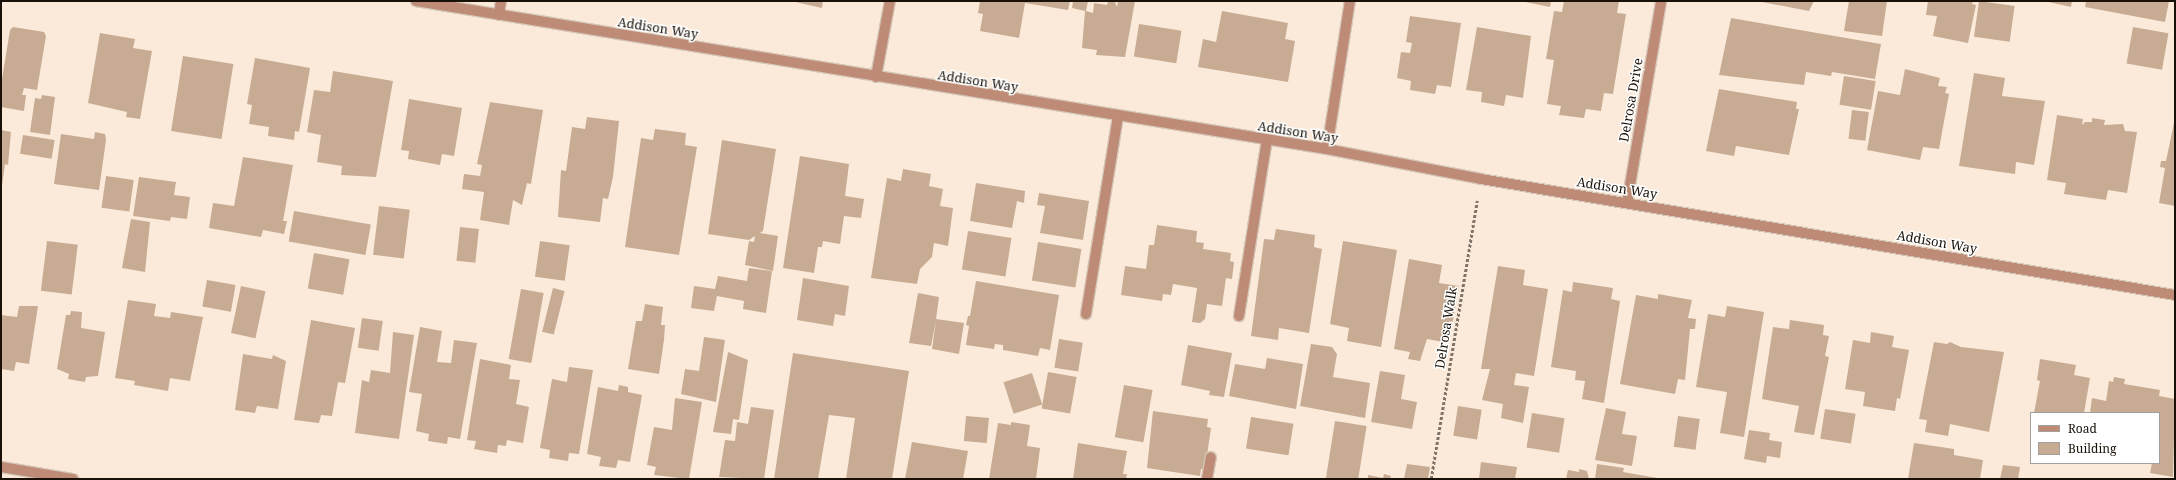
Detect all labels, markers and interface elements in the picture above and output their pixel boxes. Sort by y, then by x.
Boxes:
street label: Addison Way [617,14,699,42]
street label: Delrosa Drive [1616,57,1646,143]
street label: Addison Way [937,67,1019,95]
street label: Addison Way [1257,118,1339,146]
street label: Addison Way [1576,174,1658,202]
street label: Addison Way [1896,227,1978,257]
street label: Delrosa Walk [1432,286,1460,370]
legend [2030,412,2160,464]
text: Road [2068,420,2097,437]
text: Building [2068,440,2116,457]

